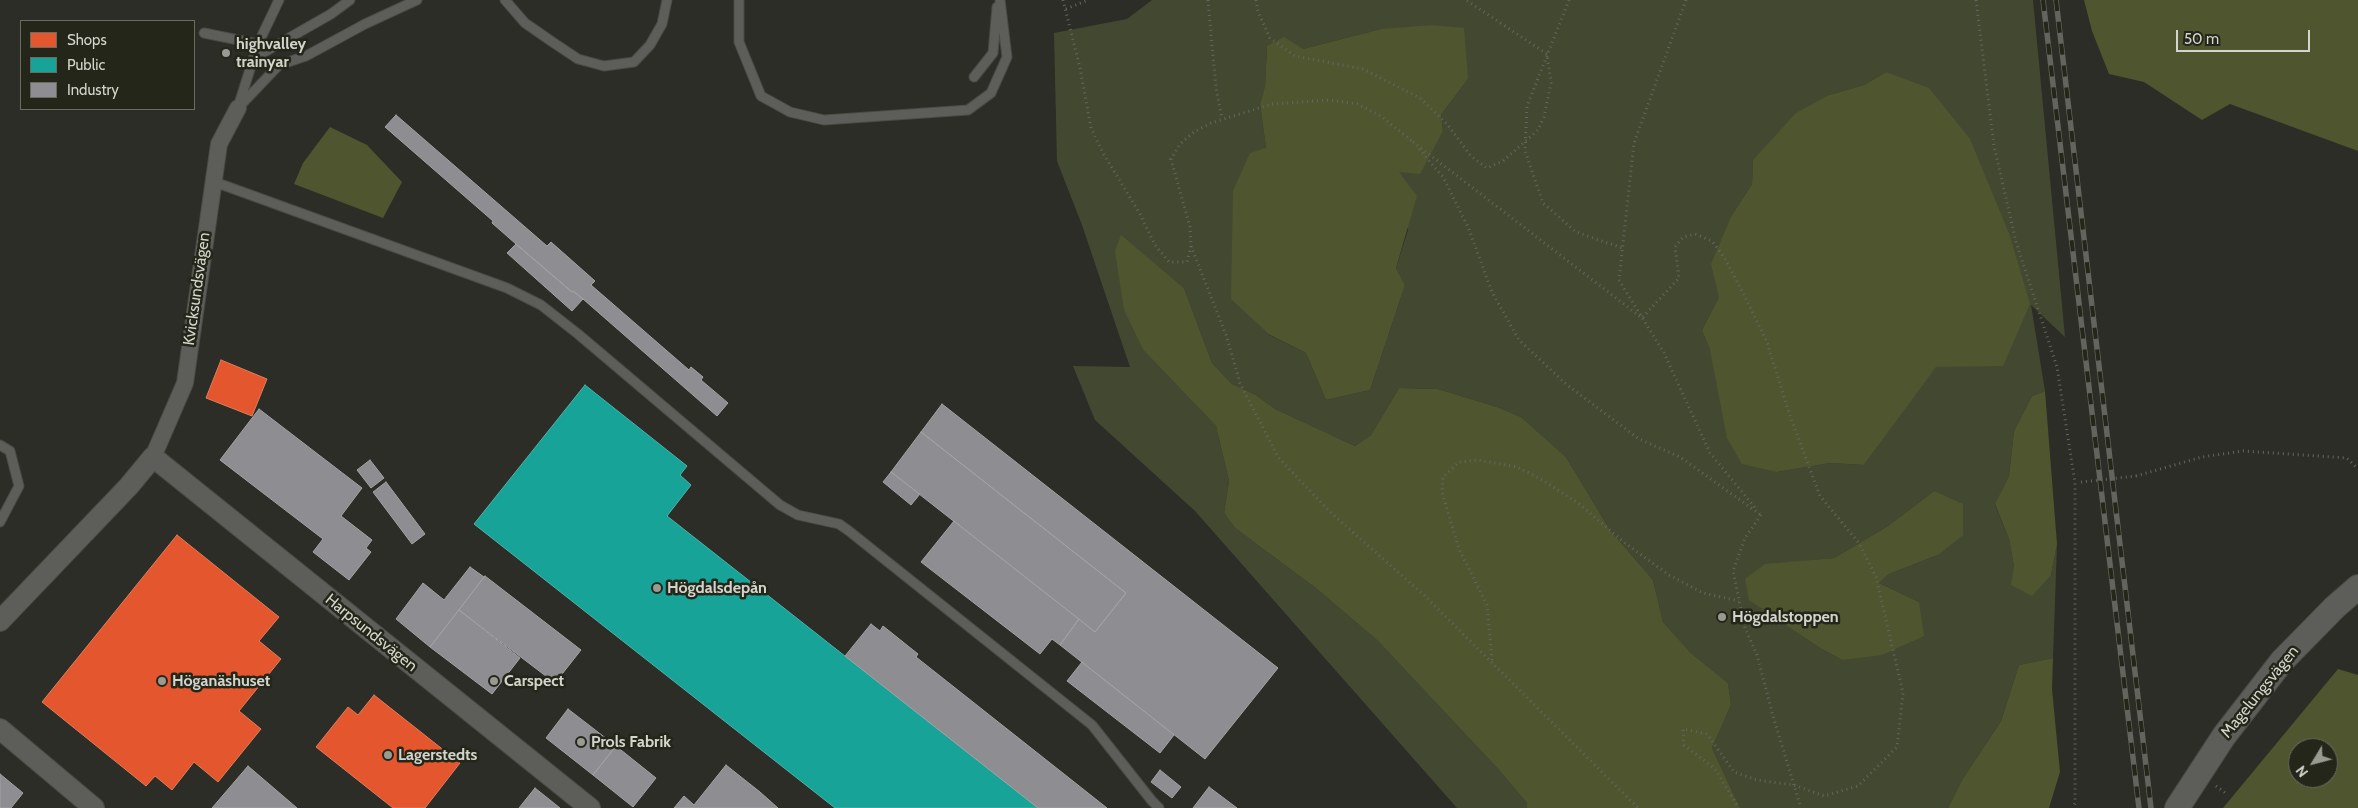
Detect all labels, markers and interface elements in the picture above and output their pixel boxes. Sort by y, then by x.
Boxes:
legend [20,20,195,110]
scale bar [2178,20,2312,52]
text: 50 m [2184,30,2219,48]
text: Shops [67,31,107,49]
place label: highvalley trainyar [236,34,306,72]
marker: highvalley trainyar [220,47,232,59]
text: Public [67,56,105,74]
text: Industry [67,81,119,99]
street label: Kvicksundsvägen [180,231,214,347]
place label: Högdalsdepån [667,578,767,598]
marker: Högdalsdepån [651,582,663,594]
street label: Harpsundsvägen [321,590,421,676]
place label: Högdalstoppen [1732,607,1839,627]
marker: Högdalstoppen [1716,611,1728,623]
street label: Magelungsvägen [2217,642,2303,742]
place label: Höganäshuset [172,671,270,691]
place label: Carspect [504,671,564,691]
marker: Höganäshuset [156,675,168,687]
marker: Carspect [488,675,500,687]
place label: Prols Fabrik [591,732,671,752]
marker: Prols Fabrik [575,736,587,748]
north arrow [2288,738,2338,788]
place label: Lagerstedts [398,745,477,765]
marker: Lagerstedts [382,749,394,761]
text: N [2292,762,2312,781]

